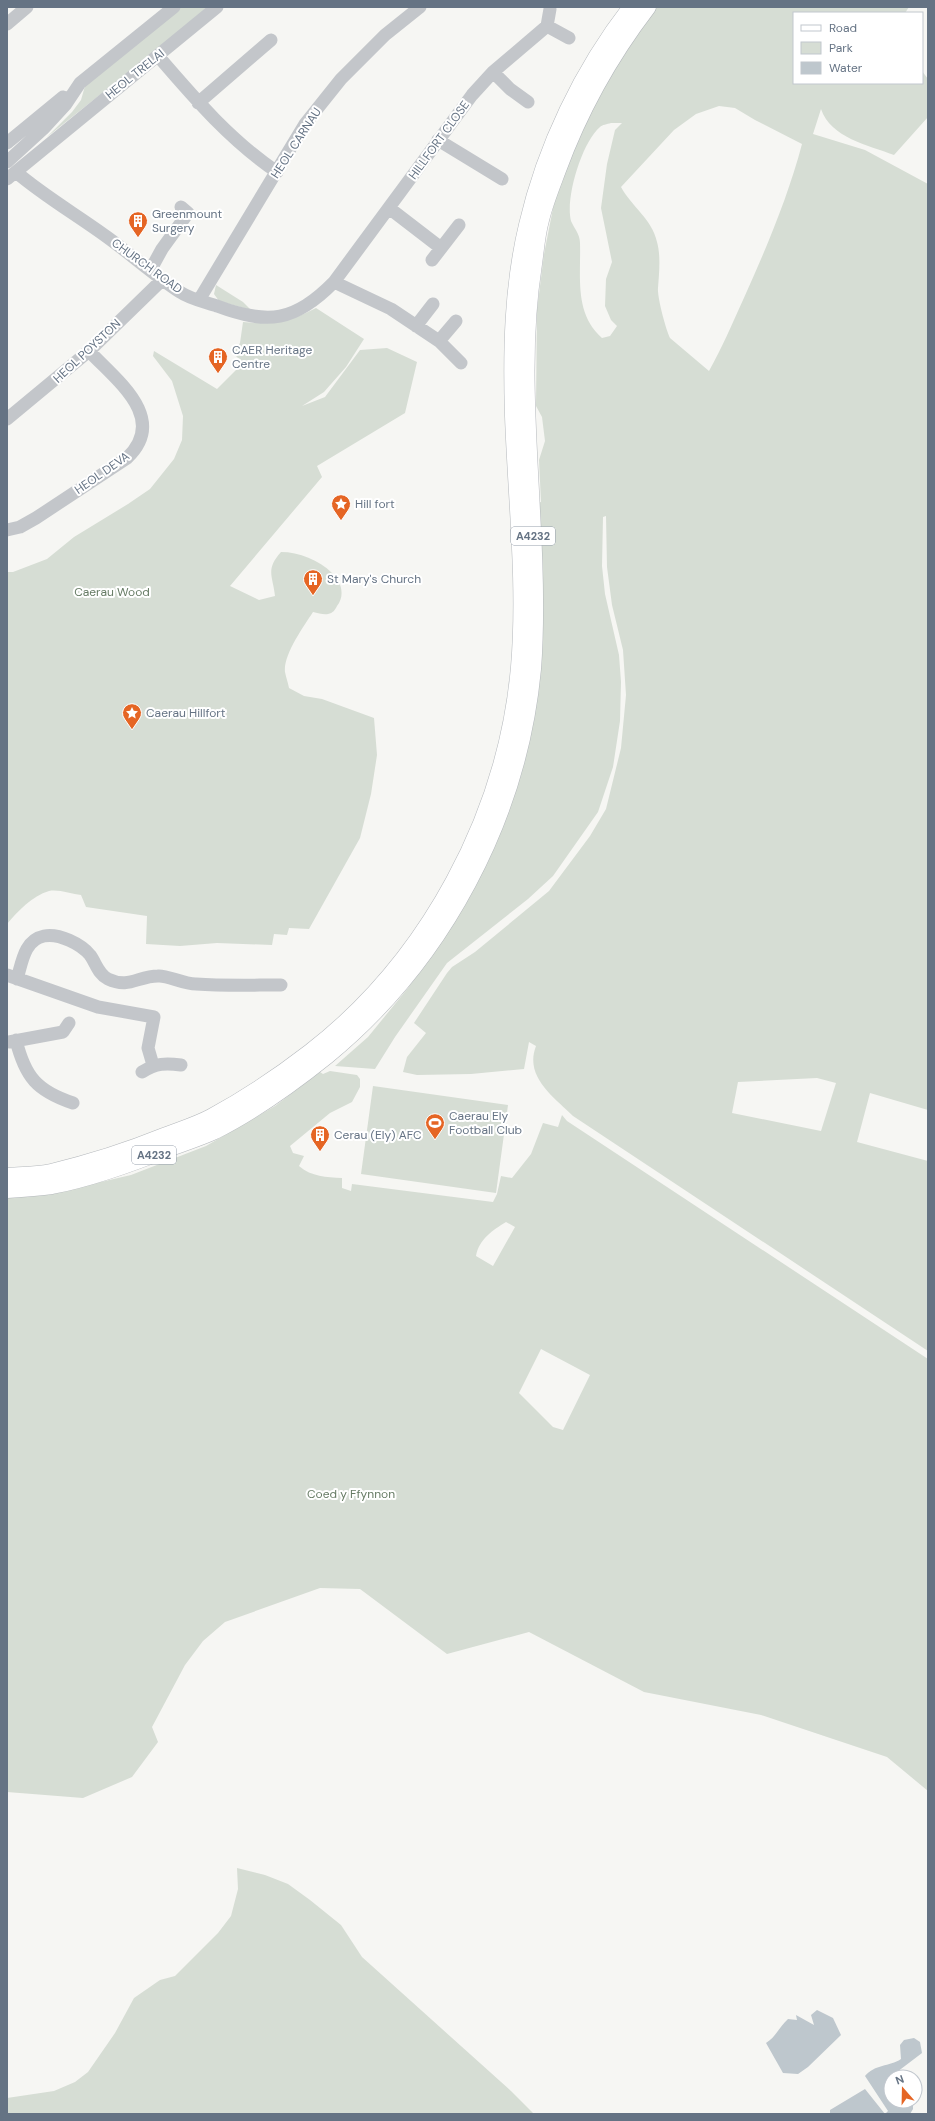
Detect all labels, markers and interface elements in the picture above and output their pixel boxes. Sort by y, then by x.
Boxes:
legend [793,12,923,84]
text: Road [829,20,857,36]
text: Park [829,40,853,56]
street label: HEOL TRELAI [102,45,168,103]
text: Water [829,60,863,76]
street label: HILLFORT CLOSE [405,97,473,183]
street label: HEOL CARNAU [267,105,325,181]
place label: Greenmount Surgery [152,206,222,236]
building icon: Greenmount Surgery [127,210,149,238]
street label: CHURCH ROAD [108,235,186,297]
street label: HEOL POYSTON [50,316,124,386]
place label: CAER Heritage Centre [232,342,312,372]
building icon: CAER Heritage Centre [207,346,229,374]
street label: HEOL DEVA [71,448,133,498]
place icon: Hill fort [330,493,352,521]
place label: Hill fort [355,496,395,512]
road number: A4232 [511,527,555,545]
building icon: St Mary's Church [302,568,324,596]
place label: St Mary's Church [327,571,421,587]
park label: Caerau Wood [74,584,150,600]
place icon: Caerau Hillfort [121,702,143,730]
place label: Caerau Hillfort [146,705,226,721]
place label: Caerau Ely Football Club [449,1108,522,1138]
sports icon: Caerau Ely Football Club [424,1112,446,1140]
building icon: Cerau (Ely) AFC [309,1124,331,1152]
place label: Cerau (Ely) AFC [334,1127,422,1143]
road number: A4232 [132,1146,176,1164]
park label: Coed y Ffynnon [307,1486,395,1502]
north arrow [883,2069,923,2109]
text: N [893,2072,906,2088]

